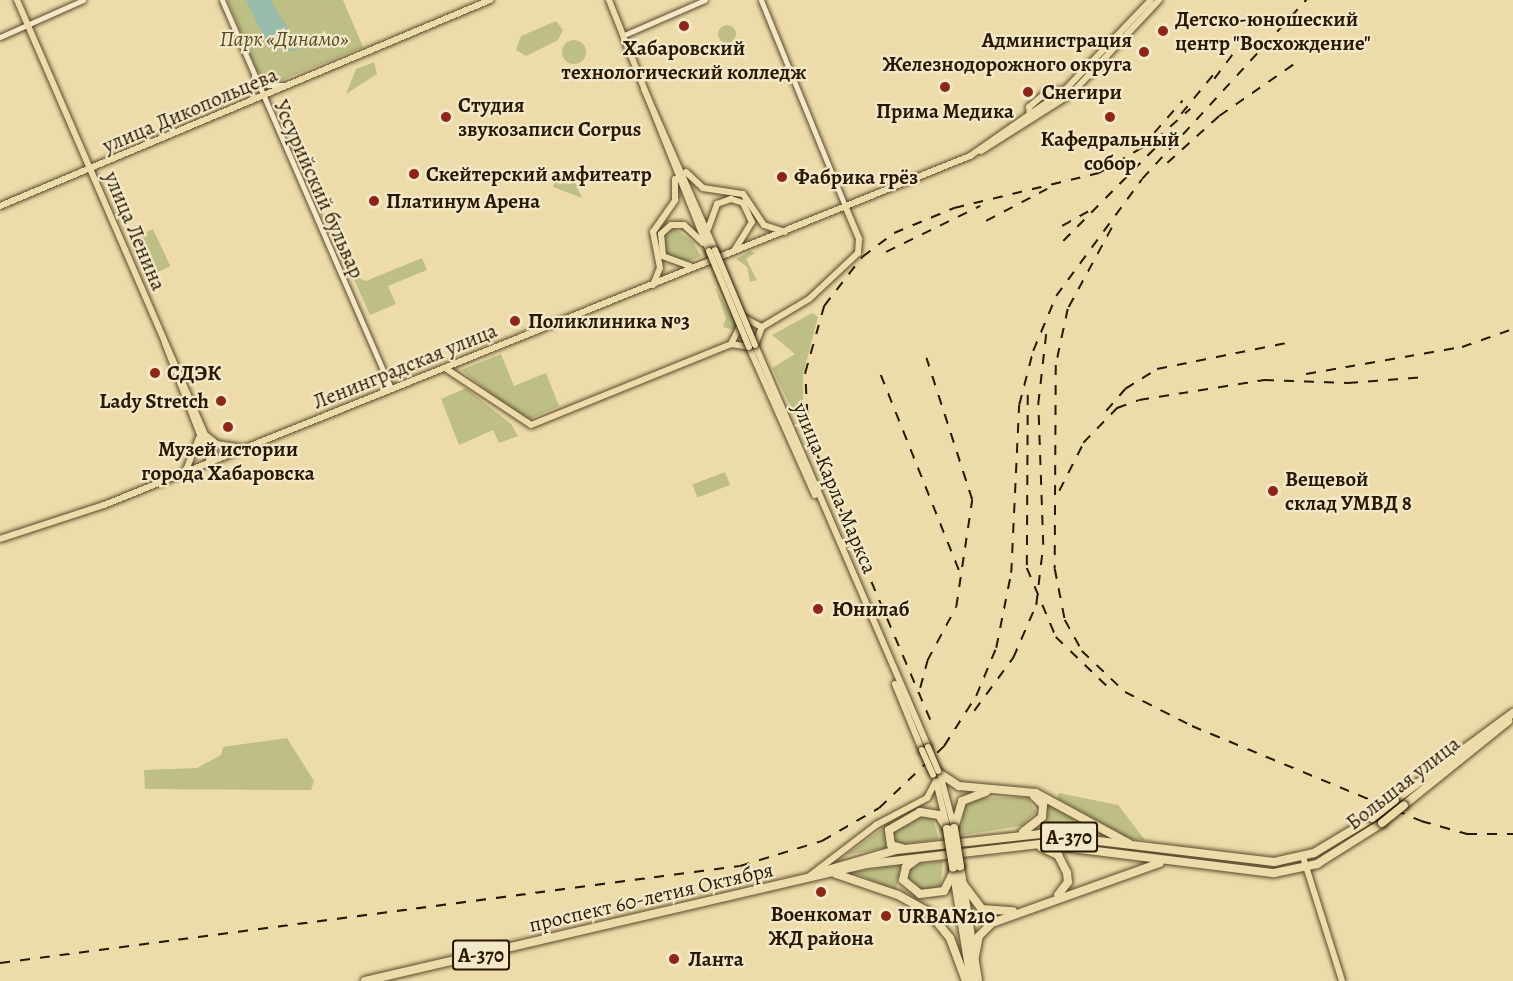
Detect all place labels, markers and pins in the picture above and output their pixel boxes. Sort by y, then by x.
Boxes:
place label: Детско-юношеский центр "Восхождение" [1175,6,1371,56]
marker: Хабаровский технологический колледж [677,19,691,33]
marker: Детско-юношеский центр "Восхождение" [1156,24,1170,38]
place label: Администрация Железнодорожного округа [882,27,1132,77]
place label: Хабаровский технологический колледж [561,35,807,85]
marker: Администрация Железнодорожного округа [1137,45,1151,59]
marker: Прима Медика [936,78,954,96]
place label: Снегири [1042,79,1122,105]
marker: Снегири [1019,83,1037,101]
place label: Студия звукозаписи Corpus [458,92,641,142]
place label: Прима Медика [876,98,1014,124]
marker: Студия звукозаписи Corpus [439,110,453,124]
marker: Кафедральный собор [1103,110,1117,124]
place label: Кафедральный собор [1040,126,1180,176]
place label: Скейтерский амфитеатр [426,161,652,187]
place label: Фабрика грёз [794,164,918,190]
marker: Скейтерский амфитеатр [407,167,421,181]
marker: Фабрика грёз [775,170,789,184]
place label: Платинум Арена [386,188,540,214]
marker: Платинум Арена [367,194,381,208]
place label: Поликлиника №3 [528,308,690,334]
marker: Поликлиника №3 [506,312,524,330]
place label: СДЭК [167,360,221,386]
marker: СДЭК [148,366,162,380]
place label: Lady Stretch [99,388,209,414]
marker: Lady Stretch [214,394,228,408]
marker: Музей истории города Хабаровска [221,420,235,434]
place label: Музей истории города Хабаровска [141,436,315,486]
place label: Вещевой склад УМВД 8 [1285,466,1412,516]
marker: Вещевой склад УМВД 8 [1266,484,1280,498]
place label: Юнилаб [832,596,910,622]
marker: Юнилаб [809,600,827,618]
marker: Военкомат ЖД района [814,885,828,899]
place label: Военкомат ЖД района [768,901,874,951]
place label: URBAN210 [898,903,995,929]
marker: URBAN210 [879,909,893,923]
place label: Ланта [688,946,744,972]
marker: Ланта [665,950,683,968]

